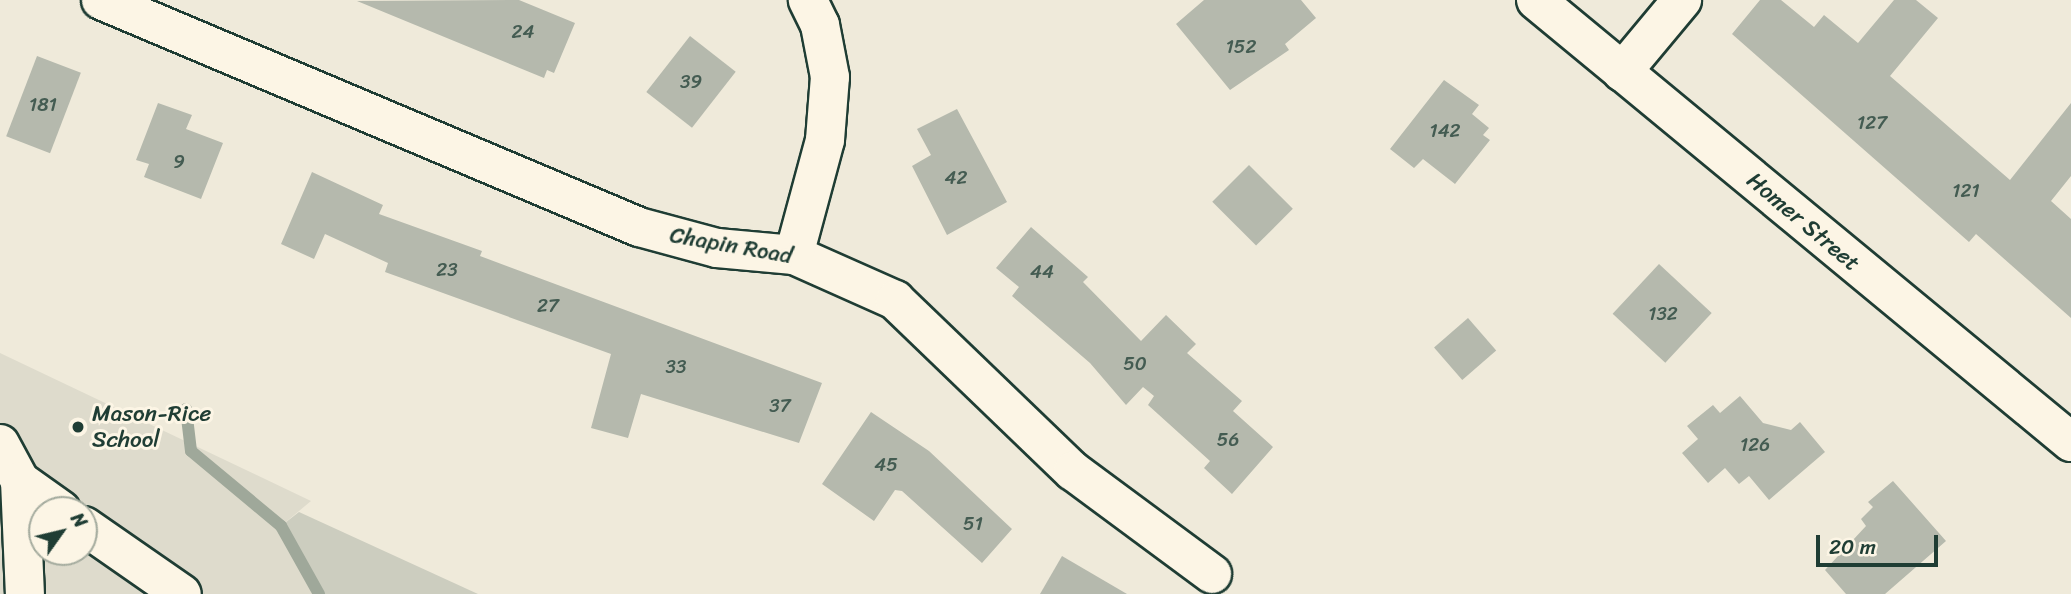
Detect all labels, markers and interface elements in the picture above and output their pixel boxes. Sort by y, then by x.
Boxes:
house number: 24 [512,21,534,43]
house number: 152 [1226,36,1256,58]
house number: 39 [680,71,702,93]
house number: 181 [29,94,57,116]
house number: 127 [1857,112,1887,134]
house number: 142 [1430,120,1460,142]
house number: 9 [173,151,185,173]
house number: 42 [945,167,967,189]
street label: Homer Street [1741,167,1865,277]
house number: 121 [1952,180,1980,202]
street label: Chapin Road [667,222,795,270]
house number: 23 [436,259,458,281]
house number: 44 [1030,261,1054,283]
house number: 27 [537,295,559,317]
house number: 132 [1648,303,1678,325]
house number: 50 [1123,353,1147,375]
house number: 33 [666,356,686,378]
house number: 37 [769,395,791,417]
place label: Mason-Rice School [92,400,211,454]
marker: Mason-Rice School [70,419,86,435]
house number: 56 [1217,429,1239,451]
house number: 126 [1740,434,1770,456]
house number: 45 [874,454,898,476]
north arrow [28,496,98,566]
text: N [62,505,97,535]
house number: 51 [963,513,983,535]
scale bar [1819,520,1941,564]
text: 20 m [1829,528,1876,566]

